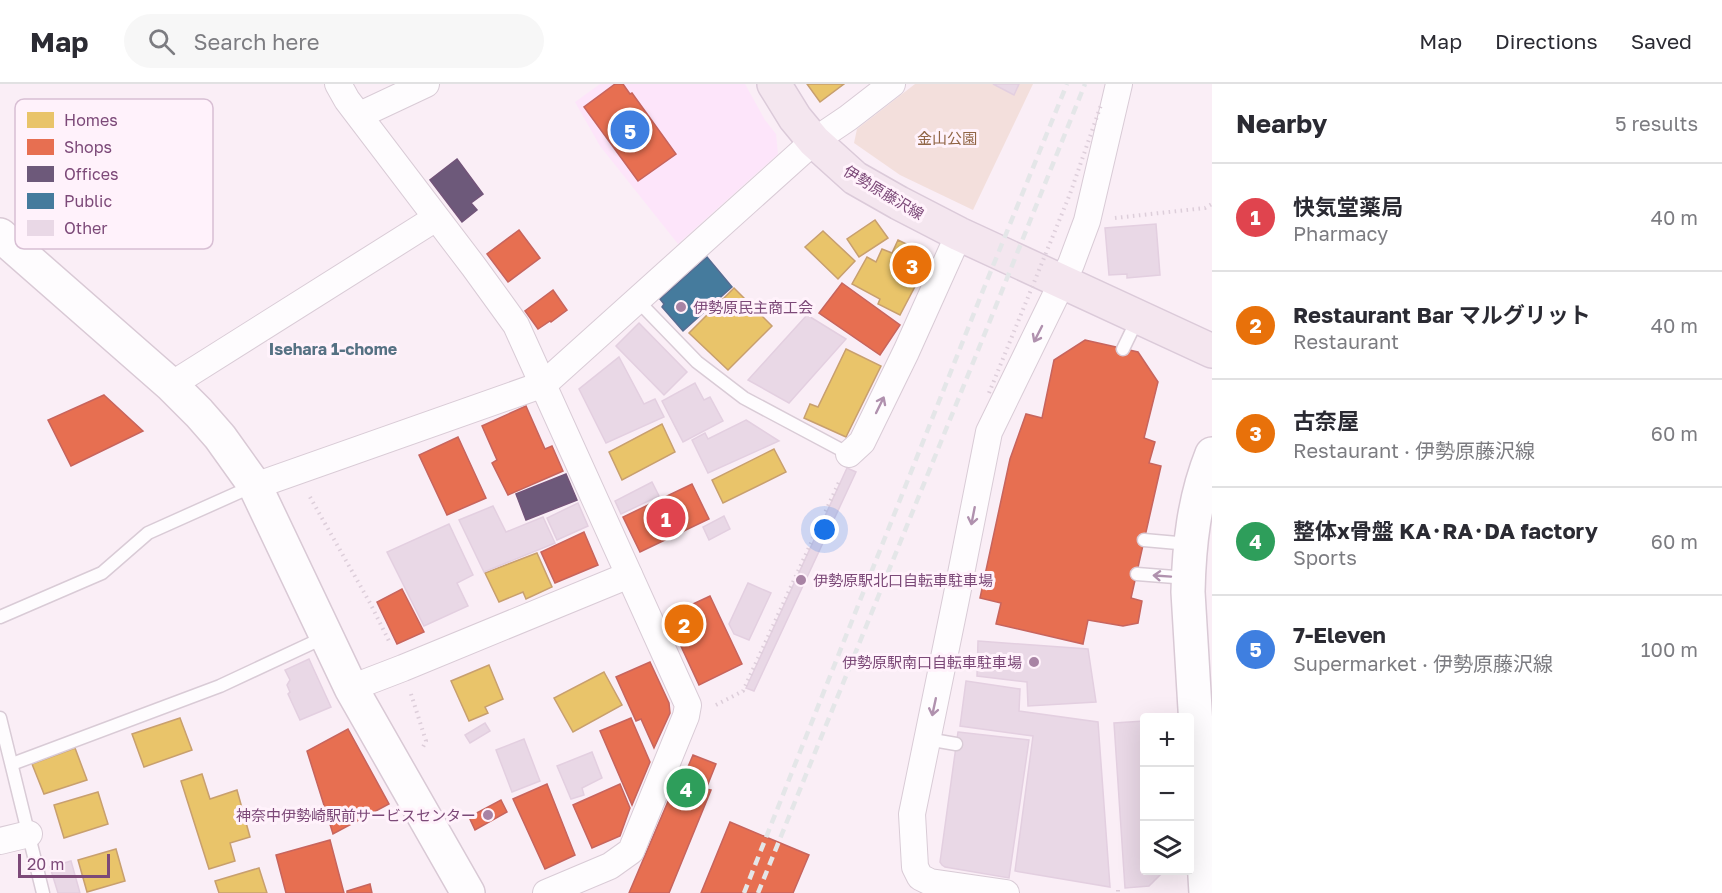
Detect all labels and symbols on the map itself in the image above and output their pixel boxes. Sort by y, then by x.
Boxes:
legend [15,99,213,249]
pin: 5 [610,108,650,152]
text: Homes [64,110,118,130]
park label: 金山公園 [917,129,977,147]
text: Shops [64,137,112,157]
street label: 伊勢原藤沢線 [841,161,927,223]
text: Offices [64,164,118,184]
text: Public [64,191,112,211]
text: Other [64,218,108,238]
pin: 3 [892,242,932,288]
place label: 伊勢原民主商工会 [693,298,813,316]
marker: 伊勢原民主商工会 [674,300,688,314]
one-way arrow [1031,325,1043,343]
district label: Isehara 1-chome [269,339,397,359]
one-way arrow [875,397,886,415]
pin: 1 [646,496,686,540]
one-way arrow [967,506,978,525]
your location [810,515,839,544]
place label: 伊勢原駅北口自転車駐車場 [813,571,993,589]
one-way arrow [1153,571,1173,582]
marker: 伊勢原駅北口自転車駐車場 [794,573,808,587]
pin: 2 [664,602,704,646]
place label: 伊勢原駅南口自転車駐車場 [842,653,1022,671]
marker: 伊勢原駅南口自転車駐車場 [1027,655,1041,669]
one-way arrow [928,697,939,716]
pin: 4 [666,766,706,810]
place label: 神奈中伊勢崎駅前サービスセンター [236,806,476,824]
marker: 神奈中伊勢崎駅前サービスセンター [481,808,495,822]
scale bar [18,851,110,878]

